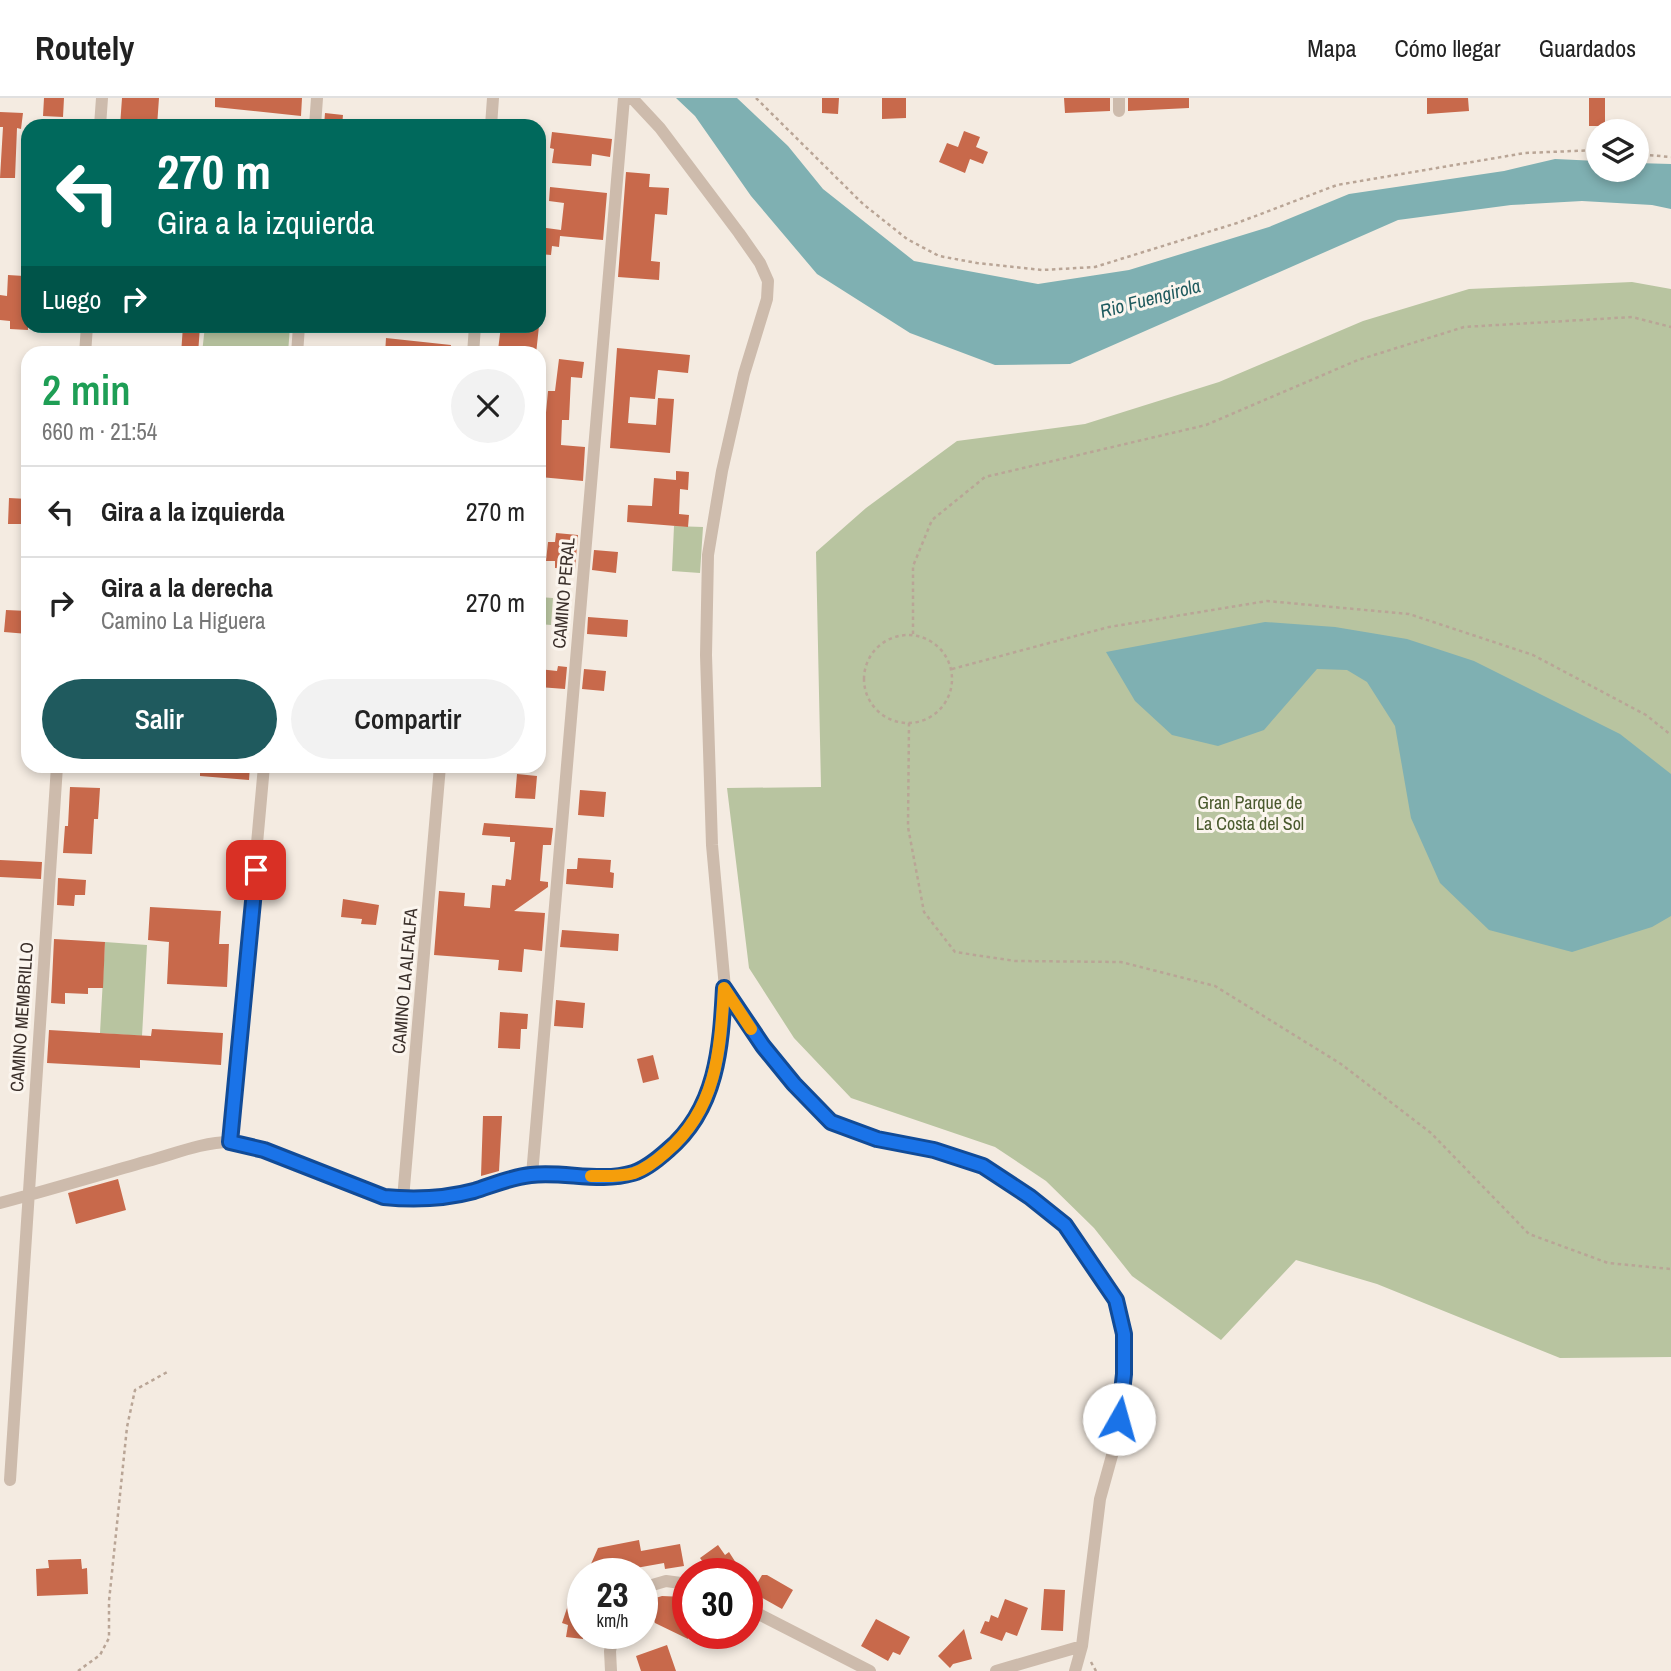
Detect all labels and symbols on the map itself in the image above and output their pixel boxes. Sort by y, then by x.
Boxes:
water label: Rio Fuengirola [1097,272,1203,324]
street label: CAMINO PERAL [546,536,581,650]
park label: Gran Parque de La Costa del Sol [1196,790,1304,836]
pin [226,840,286,900]
street label: CAMINO LA ALFALFA [386,907,423,1055]
street label: CAMINO MEMBRILLO [4,941,39,1093]
position arrow [1082,1382,1156,1456]
speed limit sign: 30 [672,1558,763,1649]

